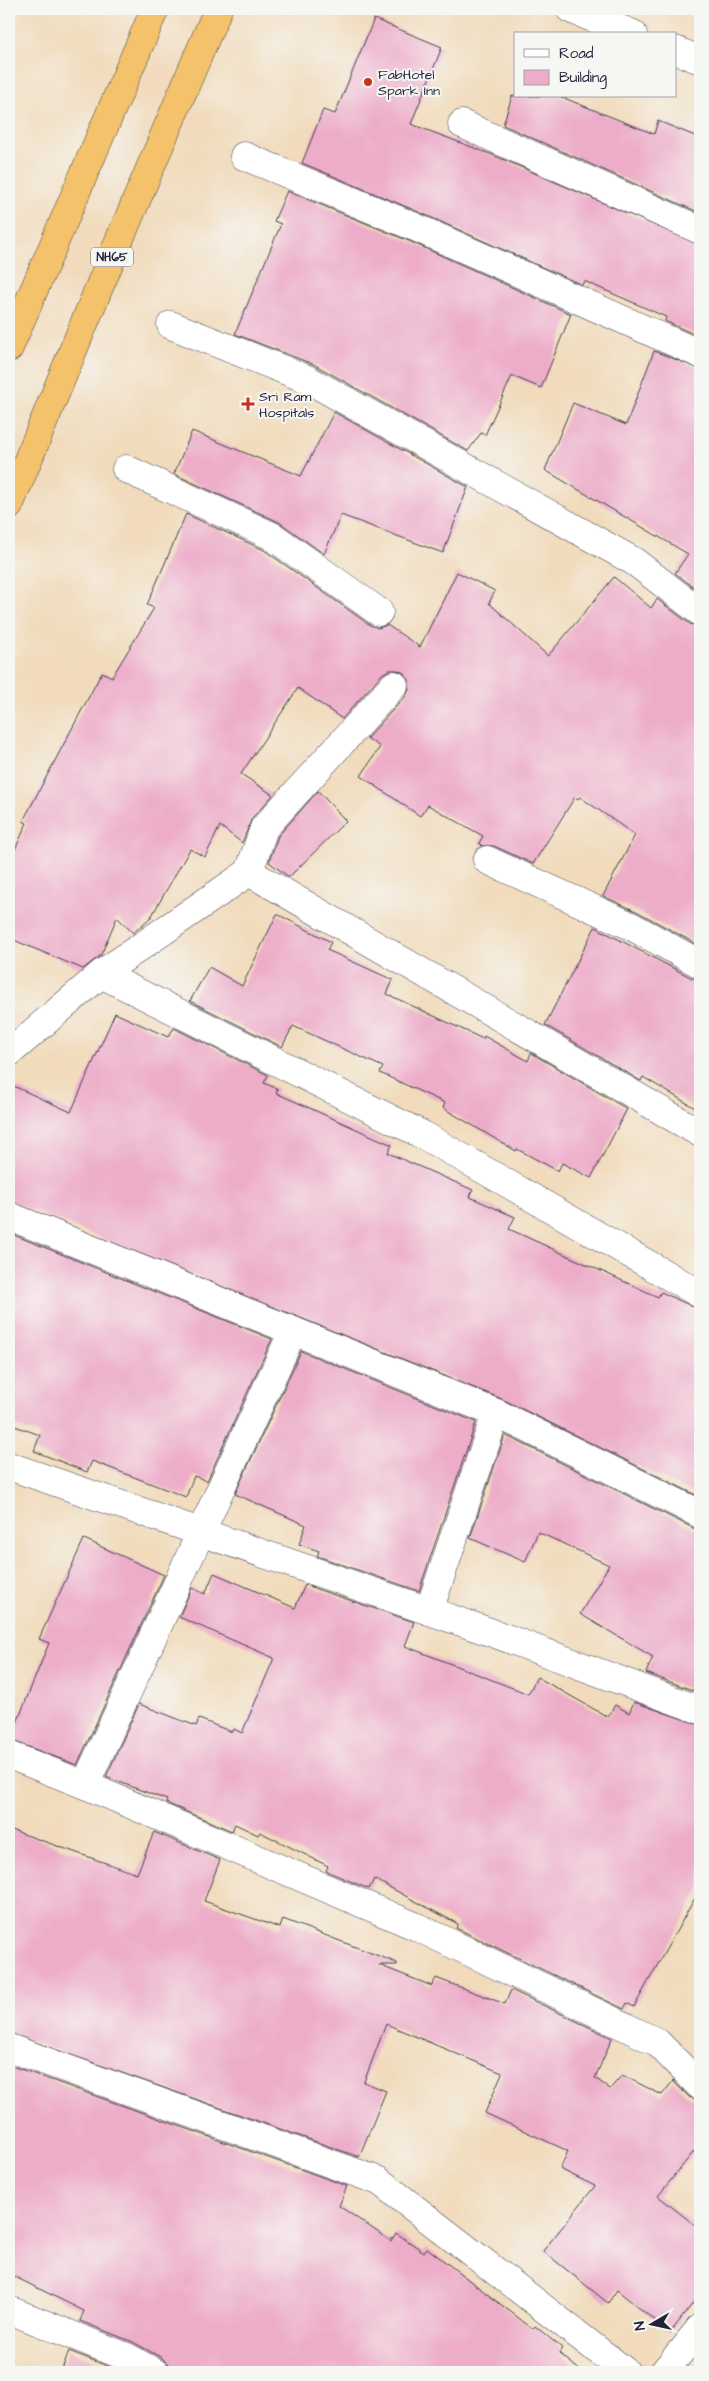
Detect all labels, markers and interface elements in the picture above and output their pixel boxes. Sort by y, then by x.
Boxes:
legend [514,32,676,98]
text: Road [559,43,594,64]
place label: FabHotel Spark Inn [378,65,440,101]
text: Building [559,67,607,89]
marker: FabHotel Spark Inn [362,76,374,88]
road number: NH65 [91,248,133,266]
place label: Sri Ram Hospitals [259,387,314,423]
marker: Sri Ram Hospitals [241,397,255,411]
north arrow [626,2298,676,2348]
text: N [630,2320,651,2332]

